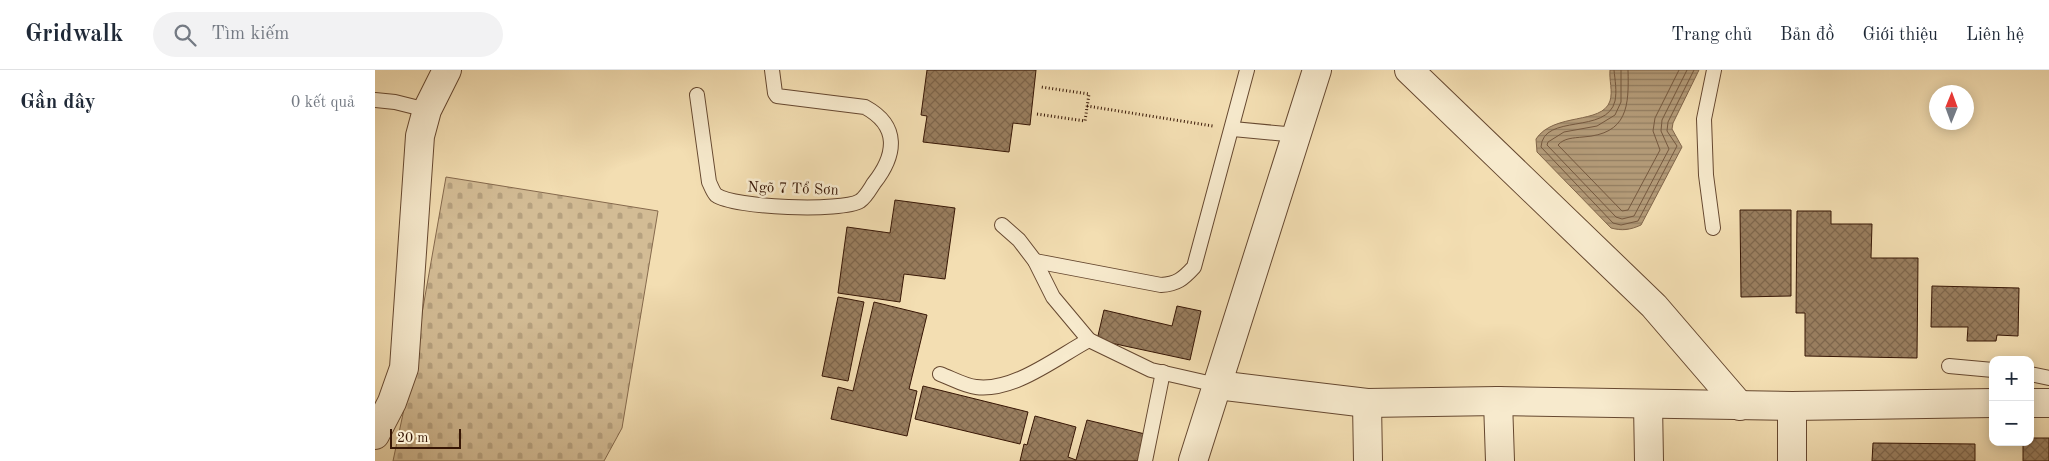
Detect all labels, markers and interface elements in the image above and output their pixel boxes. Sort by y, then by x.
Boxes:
search box [153,12,503,57]
icon: search [171,21,199,49]
text: Gridwalk [25,23,123,47]
text: Tìm kiếm [211,25,289,44]
text: Trang chủ [1671,26,1752,44]
text: Bản đồ [1780,26,1834,44]
text: Giới thiệu [1862,26,1938,44]
text: Liên hệ [1966,26,2024,44]
north arrow [1929,85,1974,130]
text: Gần đây [20,92,96,113]
text: 0 kết quả [291,95,355,111]
street label: Ngõ 7 Tổ Sơn [747,178,839,199]
map controls [1989,356,2034,446]
button: + [1989,356,2034,401]
button: − [1989,401,2034,446]
scale bar [390,426,461,449]
text: 20 m [397,431,428,445]

